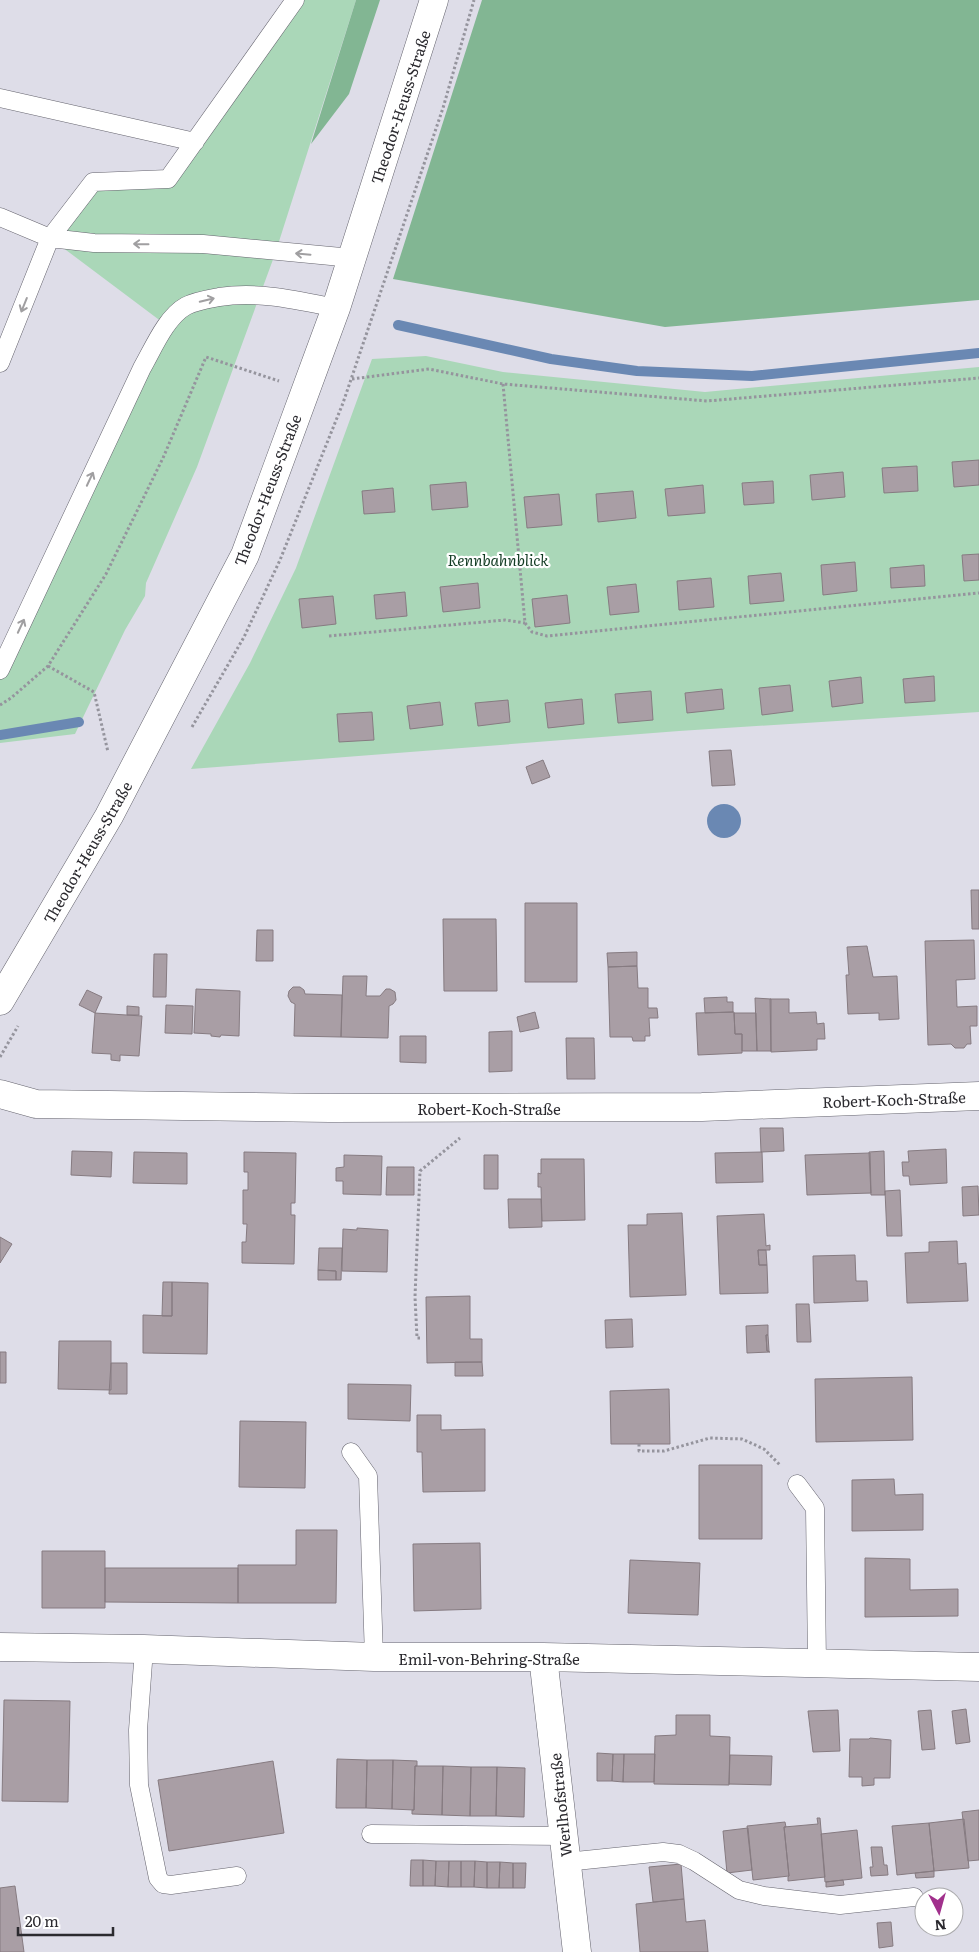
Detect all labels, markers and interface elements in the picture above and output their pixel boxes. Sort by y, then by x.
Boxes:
street label: Theodor-Heuss-Straße [364,27,436,187]
one-way arrow [133,239,150,249]
one-way arrow [295,249,311,259]
one-way arrow [198,295,214,304]
one-way arrow [18,297,28,312]
street label: Theodor-Heuss-Straße [227,411,307,569]
one-way arrow [86,472,95,487]
park label: Rennbahnblick [448,548,549,571]
one-way arrow [17,619,26,634]
street label: Theodor-Heuss-Straße [37,776,137,927]
street label: Robert-Koch-Straße [822,1085,966,1113]
street label: Robert-Koch-Straße [417,1097,561,1120]
street label: Emil-von-Behring-Straße [398,1647,580,1670]
street label: Werlhofstraße [543,1752,577,1858]
north arrow [914,1887,964,1937]
scale bar [18,1904,112,1936]
text: 20 m [25,1909,59,1932]
text: N [933,1915,947,1937]

